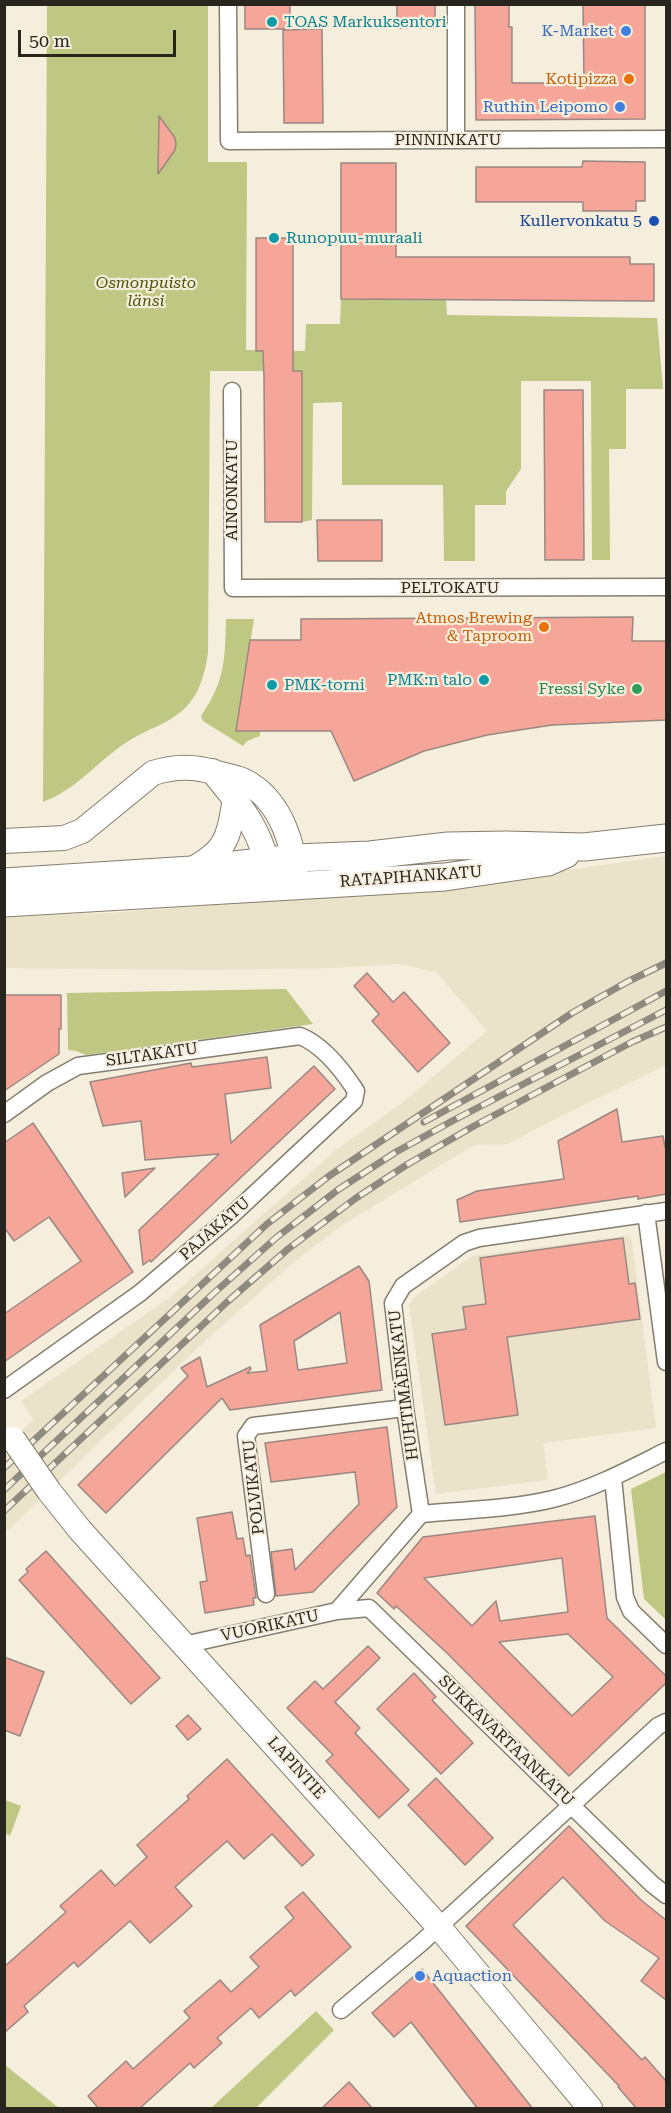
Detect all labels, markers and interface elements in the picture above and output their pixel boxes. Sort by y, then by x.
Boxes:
place label: TOAS Markuksentori [284,12,447,32]
marker: TOAS Markuksentori [265,15,279,29]
scale bar [21,18,178,56]
place label: K-Market [541,21,614,41]
marker: K-Market [619,24,633,38]
text: 50 m [29,30,70,51]
place label: Kotipizza [545,69,617,89]
marker: Kotipizza [622,72,636,86]
place label: Ruthin Leipomo [483,97,608,117]
marker: Ruthin Leipomo [613,100,627,114]
street label: PINNINKATU [395,130,501,150]
place label: Kullervonkatu 5 [519,211,642,231]
marker: Kullervonkatu 5 [647,214,661,228]
place label: Runopuu-muraali [286,228,422,248]
marker: Runopuu-muraali [267,231,281,245]
park label: Osmonpuisto länsi [96,273,196,311]
street label: AINONKATU [222,439,242,541]
street label: PELTOKATU [401,578,499,598]
place label: Atmos Brewing & Taproom [415,608,532,646]
marker: Atmos Brewing & Taproom [537,620,551,634]
place label: PMK:n talo [387,670,472,690]
marker: PMK:n talo [477,673,491,687]
place label: PMK-torni [284,675,365,695]
marker: PMK-torni [265,678,279,692]
place label: Fressi Syke [538,679,625,699]
marker: Fressi Syke [630,682,644,696]
street label: RATAPIHANKATU [339,862,483,892]
street label: SILTAKATU [105,1039,199,1071]
street label: PAJAKATU [176,1193,254,1265]
street label: HUHTIMÄENKATU [385,1308,423,1462]
street label: POLVIKATU [239,1438,269,1536]
street label: VUORIKATU [219,1606,321,1646]
street label: SUKKAVARTAANKATU [434,1671,578,1811]
street label: LAPINTIE [263,1733,329,1803]
place label: Aquaction [432,1966,512,1986]
marker: Aquaction [413,1969,427,1983]

